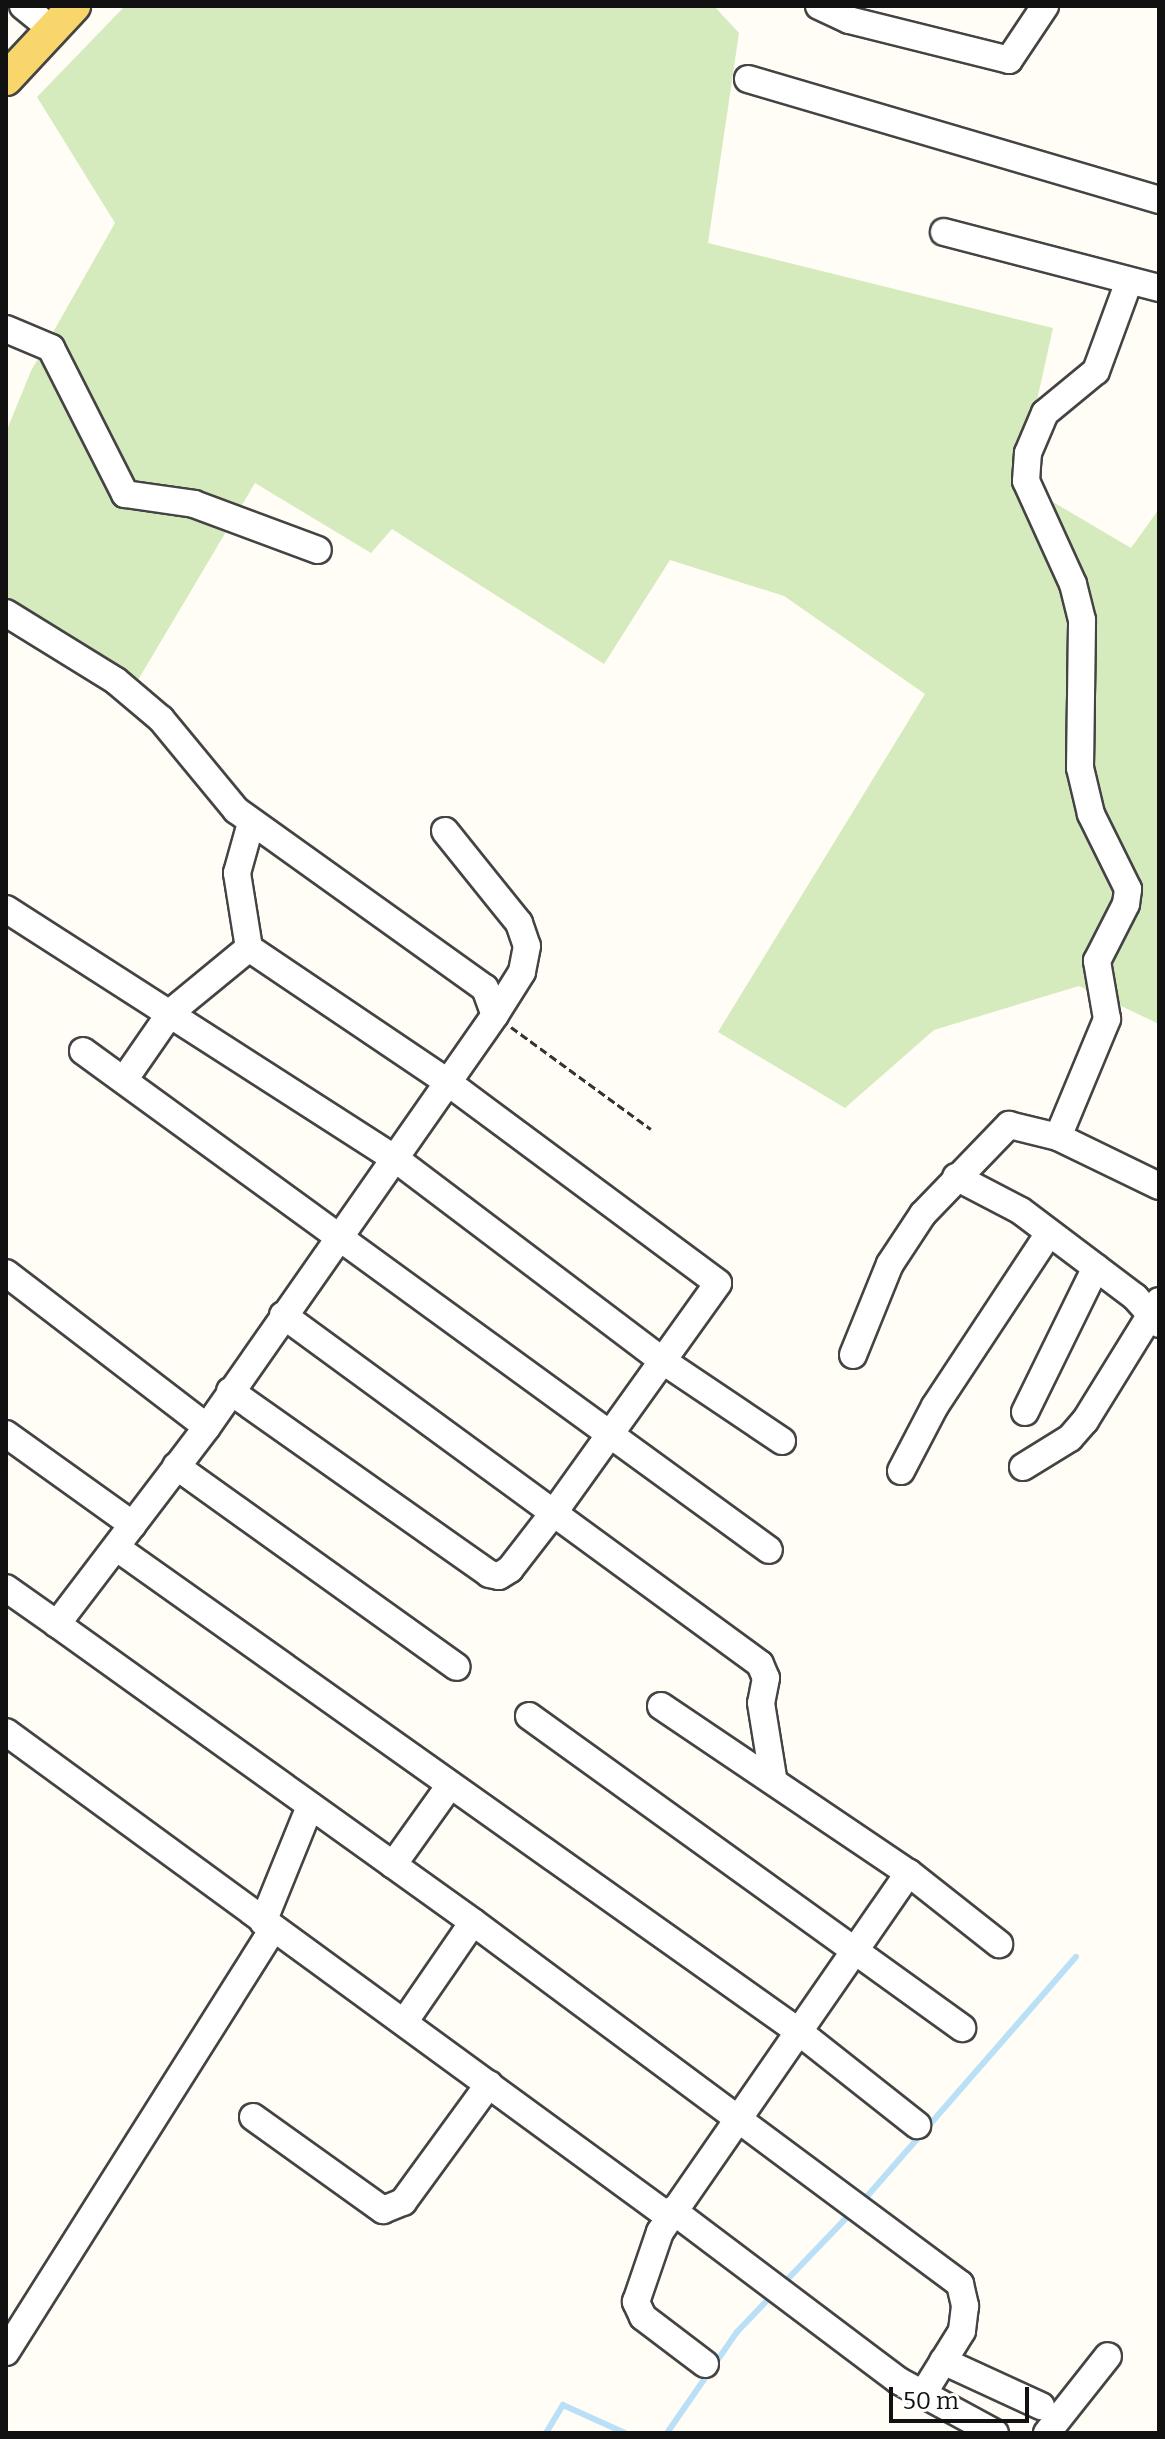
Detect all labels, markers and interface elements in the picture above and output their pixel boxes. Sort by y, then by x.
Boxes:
scale bar [893,2371,1033,2421]
text: 50 m [903,2387,959,2415]

